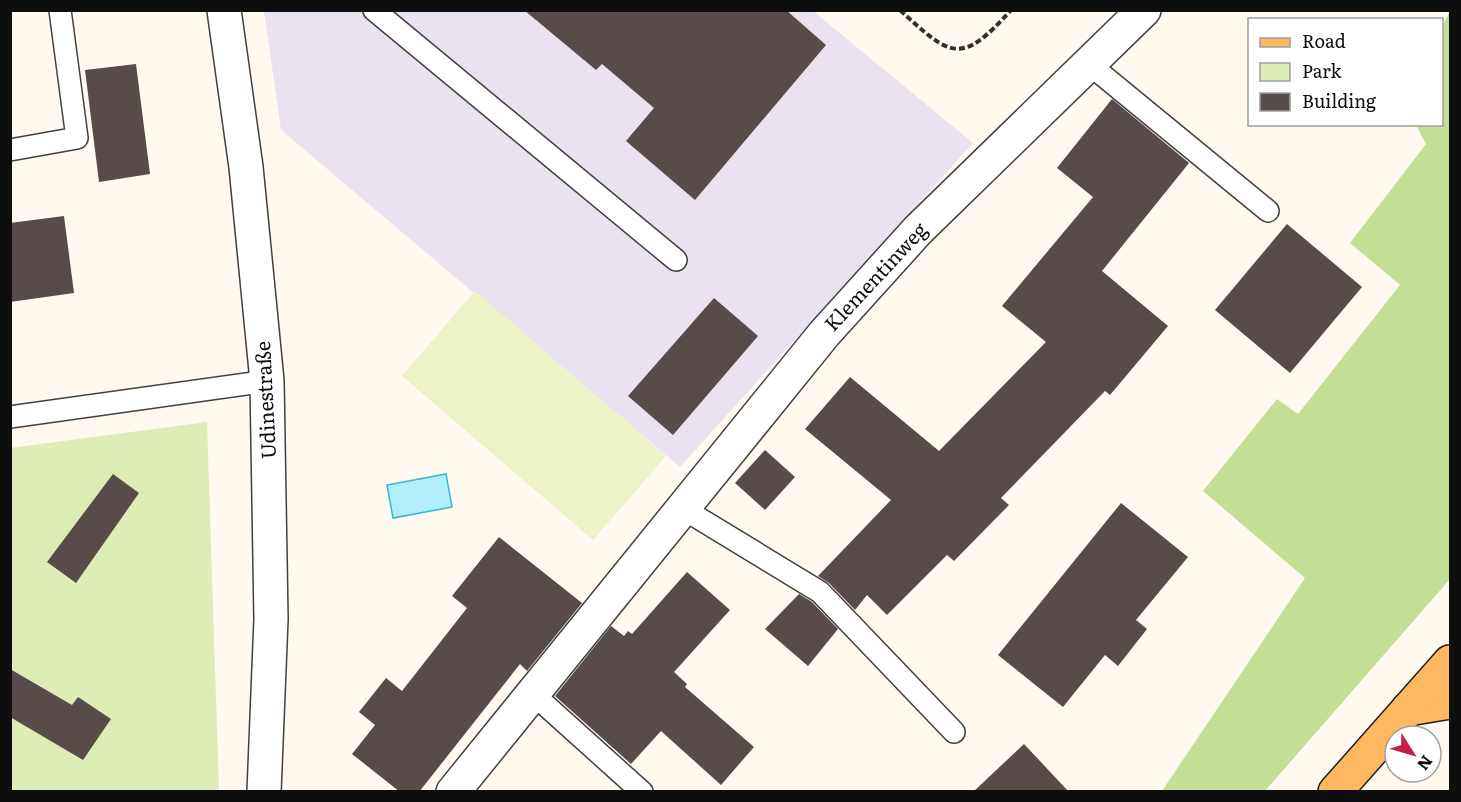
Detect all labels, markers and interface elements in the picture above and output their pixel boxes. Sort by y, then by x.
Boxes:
legend [1248,18,1443,126]
text: Road [1302,27,1346,54]
text: Park [1302,57,1343,84]
text: Building [1302,87,1377,114]
street label: Klementinweg [816,214,934,337]
street label: Udinestraße [246,340,282,460]
north arrow [1383,724,1443,784]
text: N [1412,751,1439,776]

